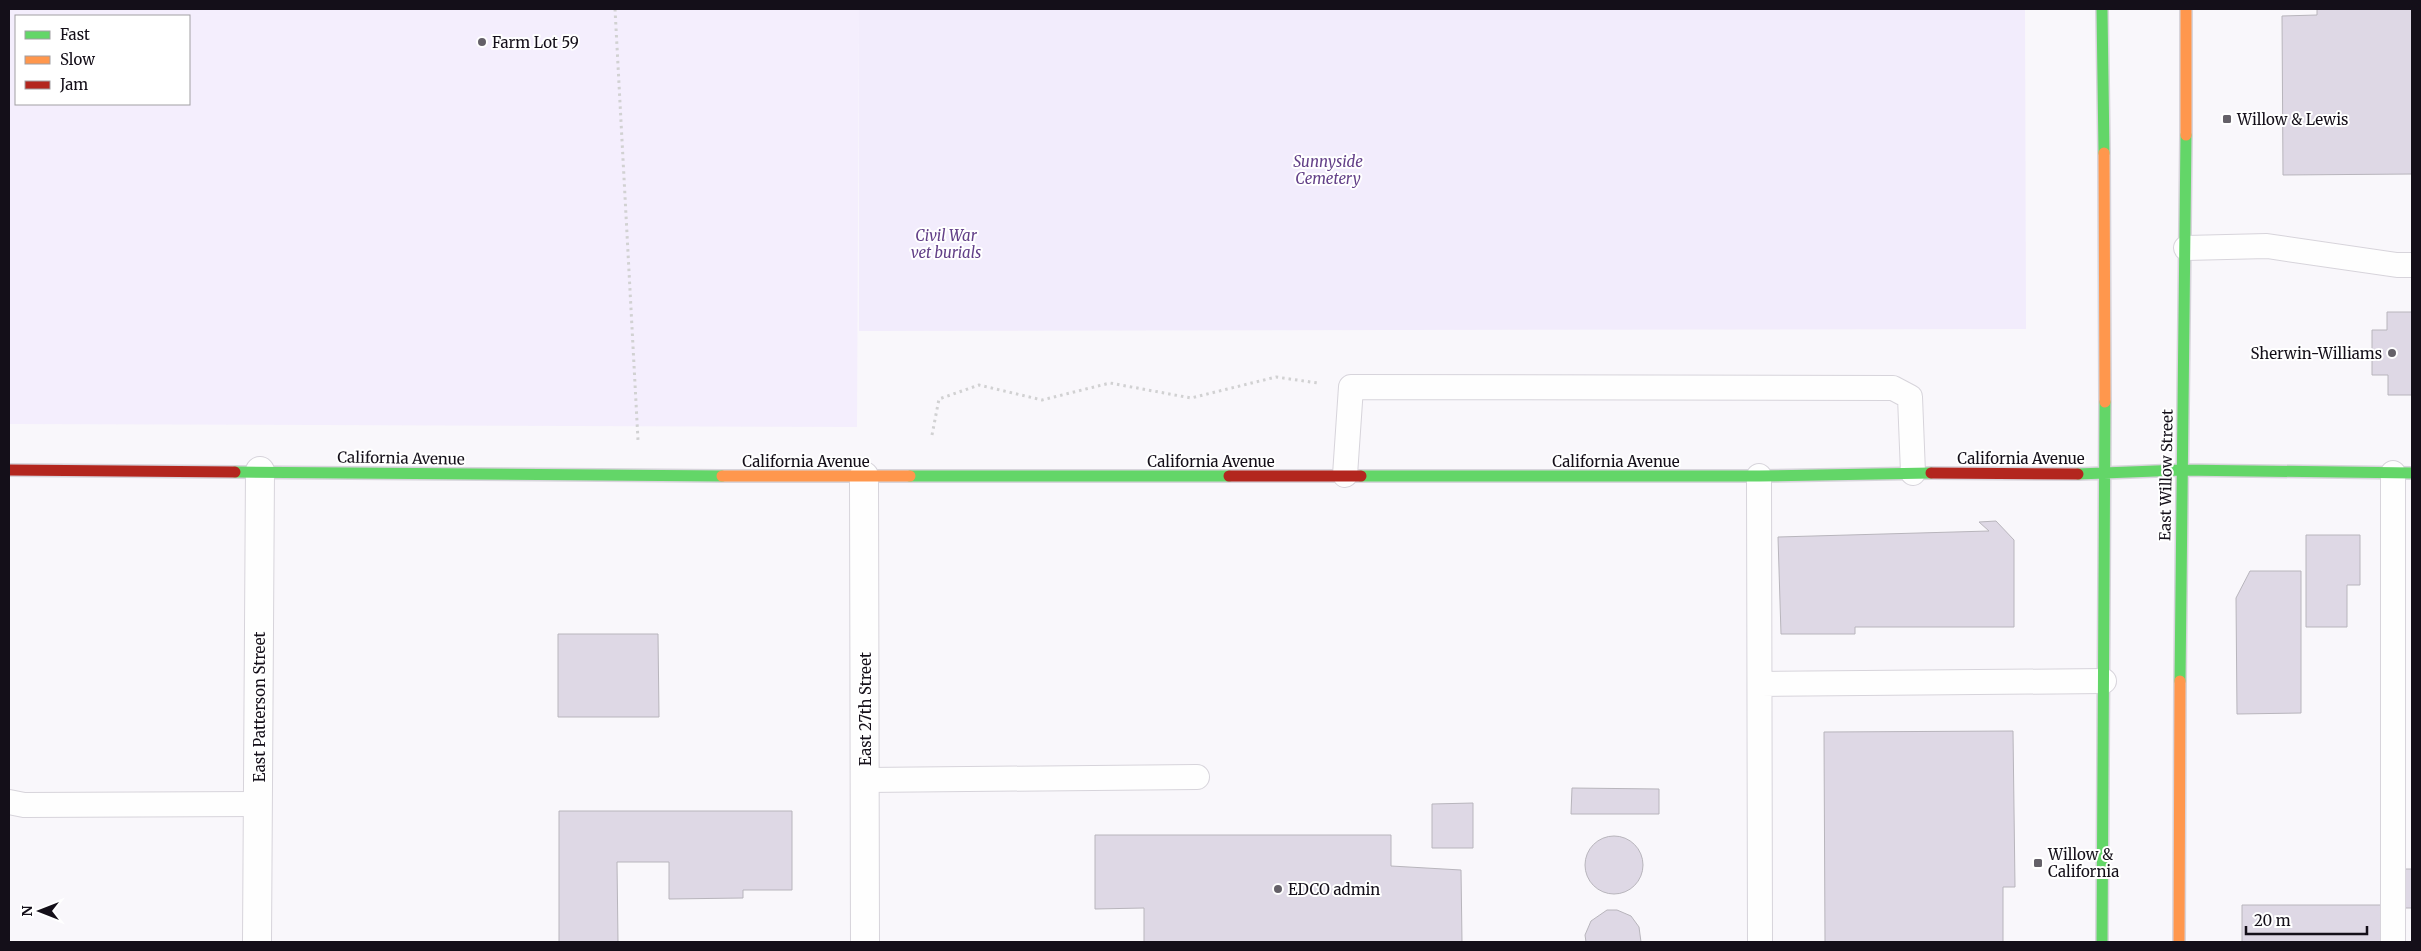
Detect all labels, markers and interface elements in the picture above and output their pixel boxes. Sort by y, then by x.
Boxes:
legend [15,15,190,105]
text: Fast [60,25,90,44]
place label: Farm Lot 59 [492,33,579,52]
marker: Farm Lot 59 [476,36,488,48]
text: Slow [60,50,95,69]
text: Jam [59,75,88,94]
place label: Willow & Lewis [2236,110,2348,129]
marker: Willow & Lewis [2221,113,2233,125]
park label: Sunnyside Cemetery [1293,152,1363,188]
park label: Civil War vet burials [911,226,981,262]
place label: Sherwin-Williams [2250,344,2382,363]
marker: Sherwin-Williams [2386,347,2398,359]
street label: East Willow Street [2155,409,2177,541]
street label: California Avenue [337,447,465,469]
street label: California Avenue [1957,449,2085,468]
street label: California Avenue [742,452,870,471]
street label: California Avenue [1147,452,1275,471]
street label: California Avenue [1552,452,1680,471]
street label: East Patterson Street [250,632,269,782]
street label: East 27th Street [856,652,875,766]
place label: Willow & California [2047,845,2119,881]
marker: Willow & California [2032,857,2044,869]
place label: EDCO admin [1288,880,1380,899]
marker: EDCO admin [1272,883,1284,895]
north arrow [15,886,65,936]
scale bar [2246,904,2367,936]
text: N [18,905,36,917]
text: 20 m [2254,911,2291,930]

